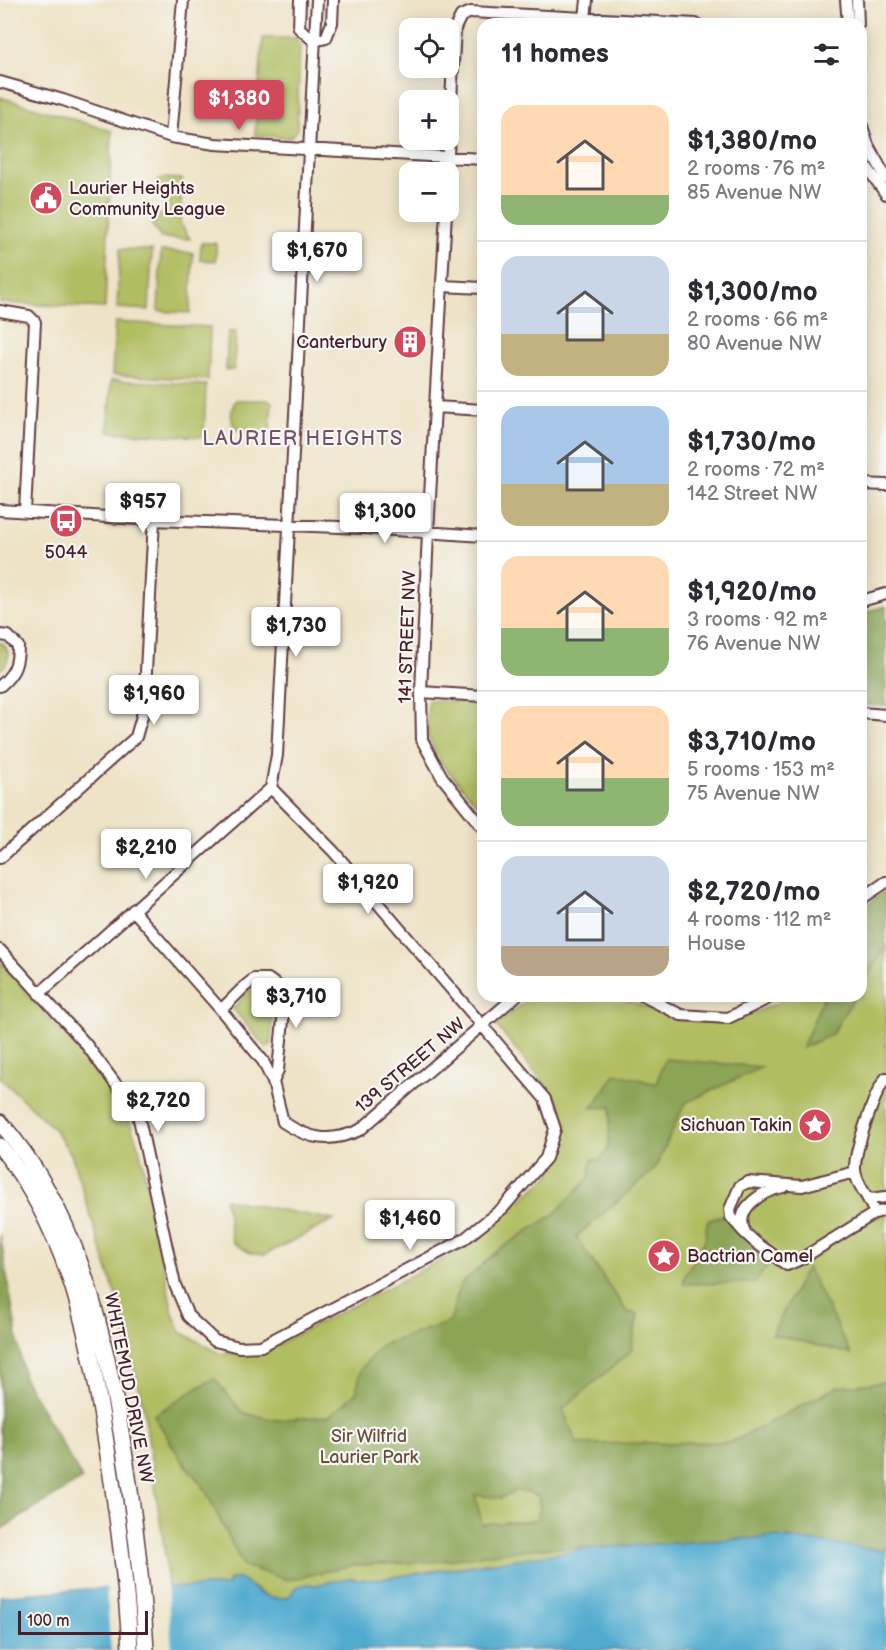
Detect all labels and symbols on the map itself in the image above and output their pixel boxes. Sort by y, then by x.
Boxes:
pin: $1,380 [190,80,288,131]
place label: Laurier Heights Community League [69,178,226,220]
public building icon: Laurier Heights Community League [28,180,64,216]
pin: $1,670 [268,232,366,283]
building icon: Canterbury [392,324,428,360]
place label: Canterbury [296,332,388,353]
district label: LAURIER HEIGHTS [202,427,404,451]
pin: $957 [107,483,179,534]
pin: $1,300 [336,493,434,544]
bus stop icon: 5044 [48,503,84,539]
place label: 5044 [45,542,87,563]
street label: 141 STREET NW [395,570,420,704]
pin: $1,730 [247,607,345,658]
pin: $1,960 [105,675,203,726]
pin: $2,210 [97,829,195,880]
pin: $1,920 [319,864,417,915]
pin: $3,710 [247,978,345,1029]
street label: 139 STREET NW [351,1013,470,1117]
pin: $2,720 [109,1082,207,1133]
place icon: Sichuan Takin [797,1107,833,1143]
place label: Sichuan Takin [680,1115,792,1136]
pin: $1,460 [361,1200,459,1251]
place icon: Bactrian Camel [646,1238,682,1274]
place label: Bactrian Camel [687,1246,813,1267]
street label: WHITEMUD DRIVE NW [100,1291,157,1486]
park label: Sir Wilfrid Laurier Park [320,1426,419,1468]
scale bar [18,1608,148,1636]

